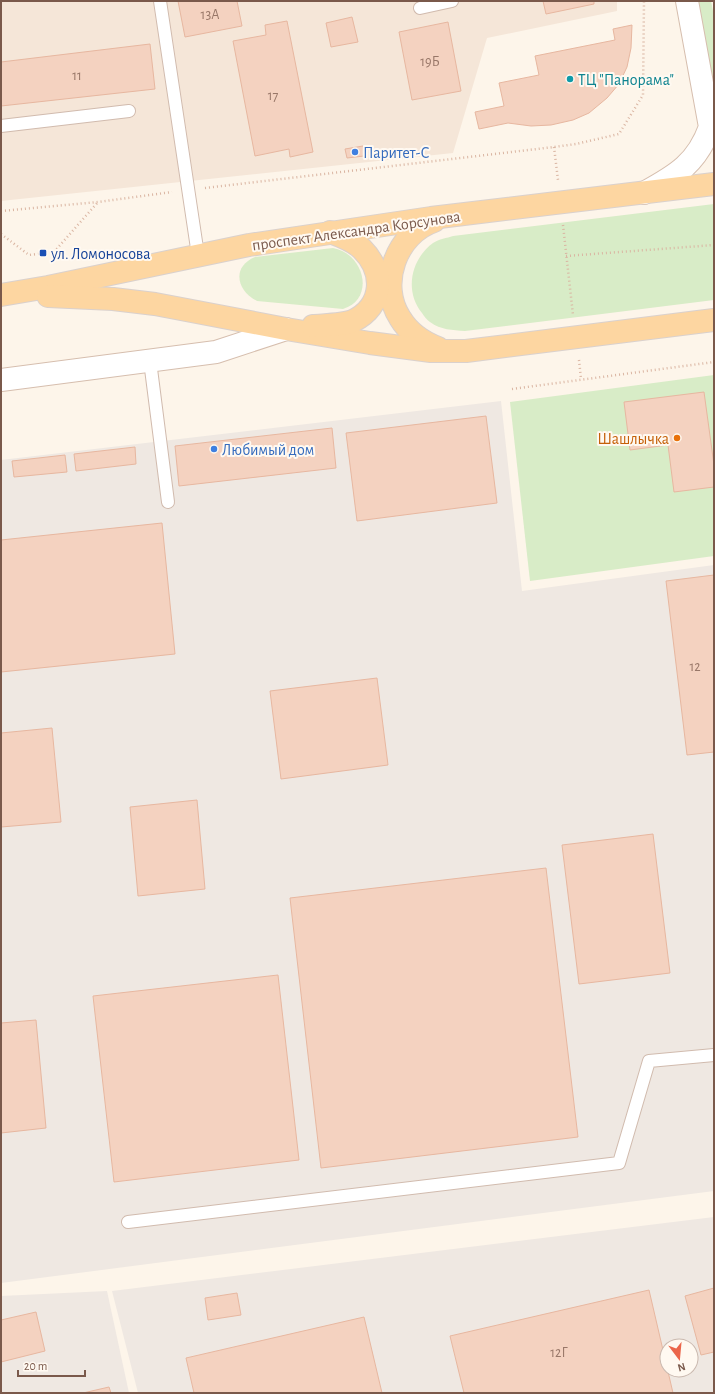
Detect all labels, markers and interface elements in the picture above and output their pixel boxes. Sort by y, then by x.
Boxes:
house number: 13А [201,8,219,22]
house number: 19Б [420,55,440,69]
house number: 11 [72,69,82,83]
place label: ТЦ "Панорама" [578,72,674,88]
marker: ТЦ "Панорама" [565,74,575,84]
house number: 17 [268,89,278,103]
place label: Паритет-С [363,145,429,161]
marker: Паритет-С [350,147,360,157]
street label: проспект Александра Корсунова [251,208,462,255]
place label: ул. Ломоносова [50,246,151,263]
marker: ул. Ломоносова [38,248,48,258]
place label: Шашлычка [597,431,669,447]
marker: Шашлычка [672,433,682,443]
place label: Любимый дом [222,442,314,458]
marker: Любимый дом [209,444,219,454]
house number: 12 [689,660,701,674]
north arrow [659,1338,699,1378]
house number: 12Г [550,1346,568,1360]
scale bar [18,1352,85,1378]
text: 20 m [24,1360,47,1372]
text: N [676,1361,687,1373]

